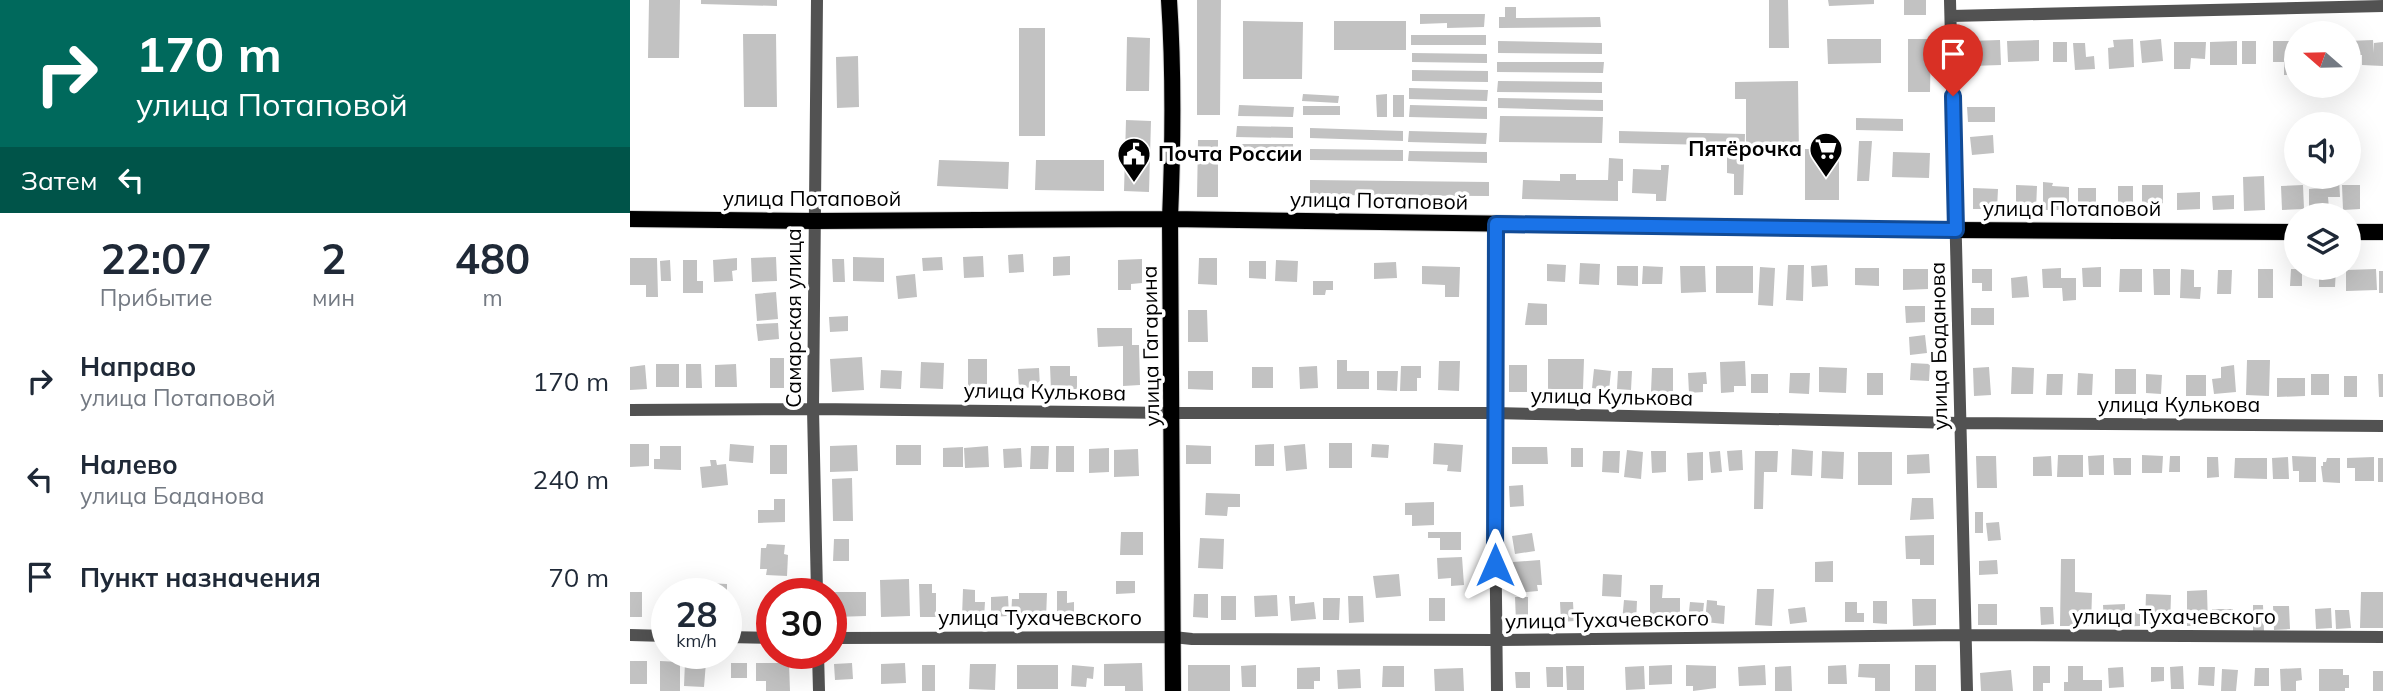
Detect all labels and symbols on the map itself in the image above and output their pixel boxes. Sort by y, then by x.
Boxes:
north arrow [2284,21,2361,98]
pin [1923,24,1983,96]
supermarket icon: Пятёрочка [1807,130,1845,179]
public building icon: Почта России [1115,135,1153,184]
place label: Пятёрочка [1688,135,1802,161]
place label: Почта России [1158,140,1302,166]
street label: улица Потаповой [723,185,901,211]
street label: улица Потаповой [1290,185,1468,215]
street label: улица Потаповой [1983,195,2161,221]
street label: Самарская улица [780,228,806,408]
street label: улица Баданова [1924,262,1952,431]
street label: улица Гагарина [1136,265,1164,427]
street label: улица Кулькова [964,377,1127,405]
street label: улица Кулькова [1531,382,1694,410]
street label: улица Кулькова [2098,391,2260,417]
position arrow [1458,528,1532,602]
speed limit sign: 30 [756,578,847,669]
street label: улица Тухачевского [2072,603,2276,629]
street label: улица Тухачевского [938,604,1142,630]
street label: улица Тухачевского [1505,604,1709,634]

